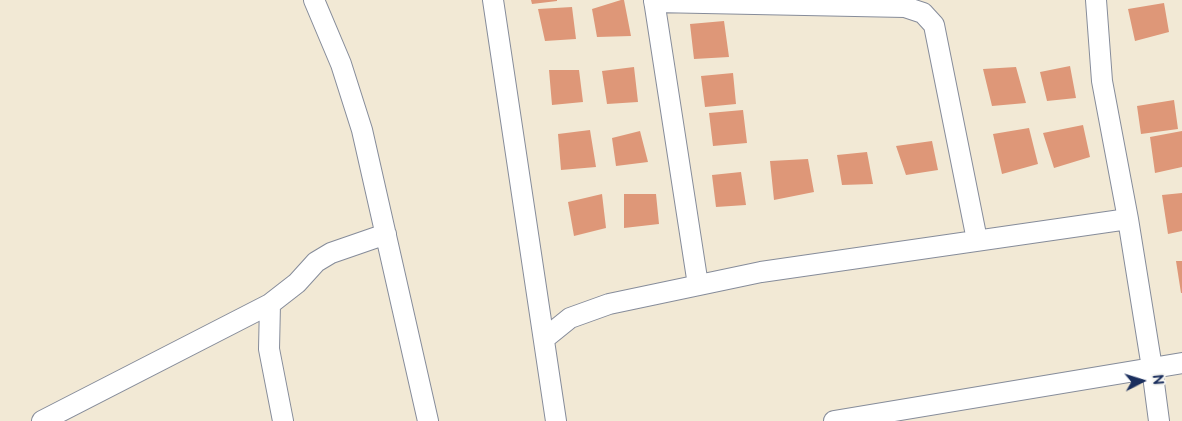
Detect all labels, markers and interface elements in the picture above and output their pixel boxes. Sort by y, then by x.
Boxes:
north arrow [1117,356,1167,406]
text: N [1149,374,1166,386]

